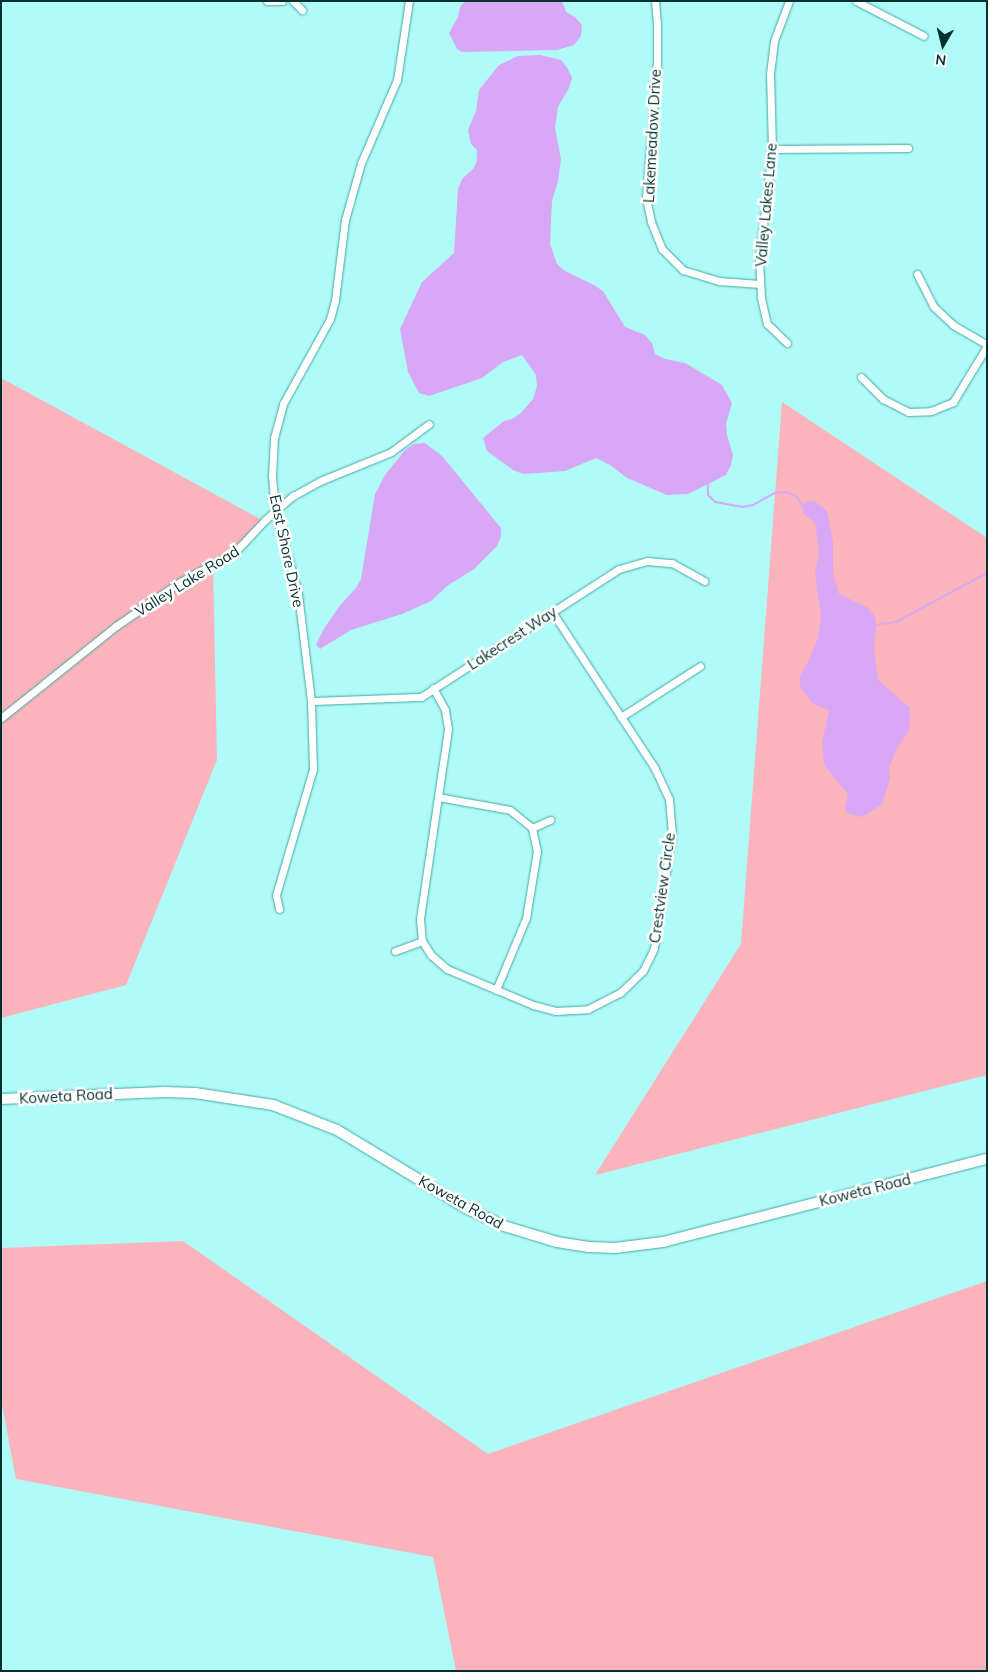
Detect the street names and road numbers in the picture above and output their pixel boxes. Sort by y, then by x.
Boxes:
street label: Lakemeadow Drive [640,69,664,203]
street label: Valley Lakes Lane [752,142,780,268]
street label: East Shore Drive [266,493,308,609]
street label: Valley Lake Road [132,542,242,620]
street label: Lakecrest Way [464,602,560,674]
street label: Crestview Circle [645,832,679,944]
street label: Koweta Road [19,1085,113,1107]
street label: Koweta Road [817,1170,913,1210]
street label: Koweta Road [416,1171,506,1233]

